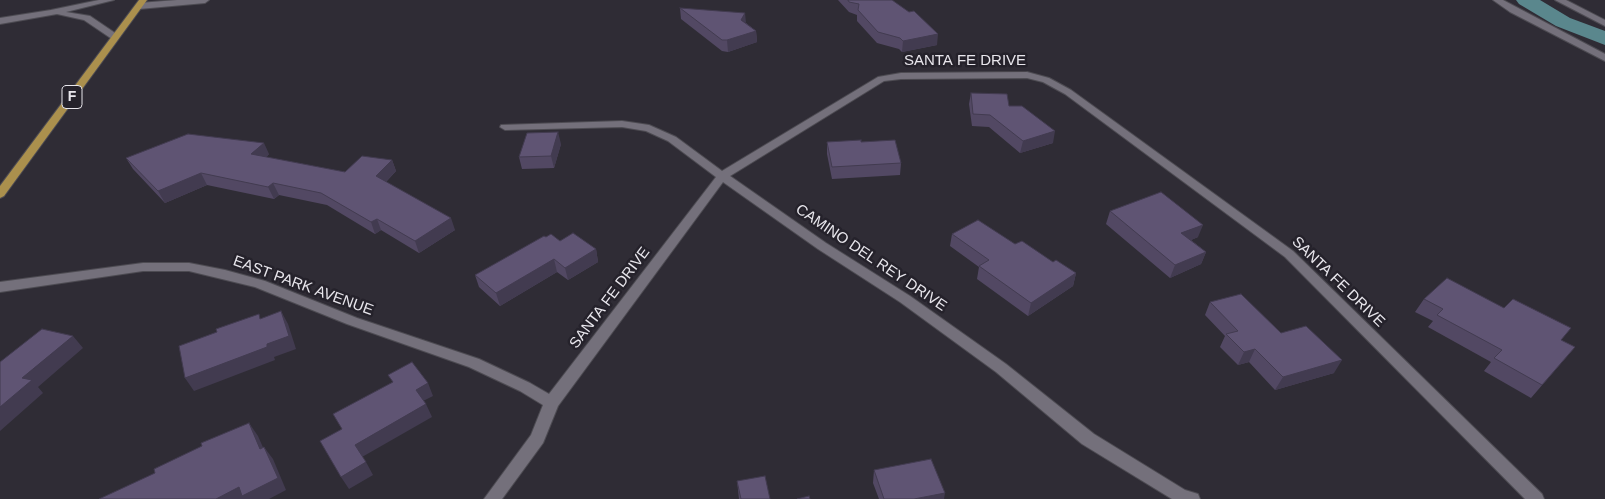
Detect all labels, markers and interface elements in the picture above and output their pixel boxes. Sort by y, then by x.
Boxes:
street label: SANTA FE DRIVE [904,52,1026,70]
road number: F [62,85,82,108]
street label: CAMINO DEL REY DRIVE [792,201,950,315]
street label: SANTA FE DRIVE [1288,233,1388,331]
street label: SANTA FE DRIVE [566,244,654,352]
street label: EAST PARK AVENUE [230,252,376,320]

